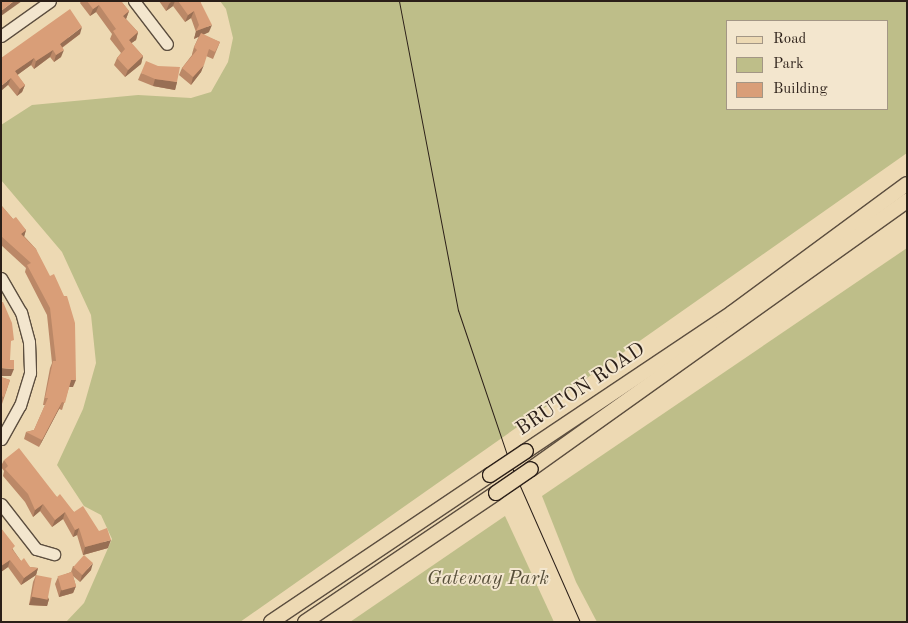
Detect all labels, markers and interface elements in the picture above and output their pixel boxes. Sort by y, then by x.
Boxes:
legend [726,20,888,110]
text: Road [773,32,806,47]
text: Park [773,57,804,72]
text: Building [773,82,828,97]
street label: BRUTON ROAD [512,338,650,442]
park label: Gateway Park [427,567,549,591]

